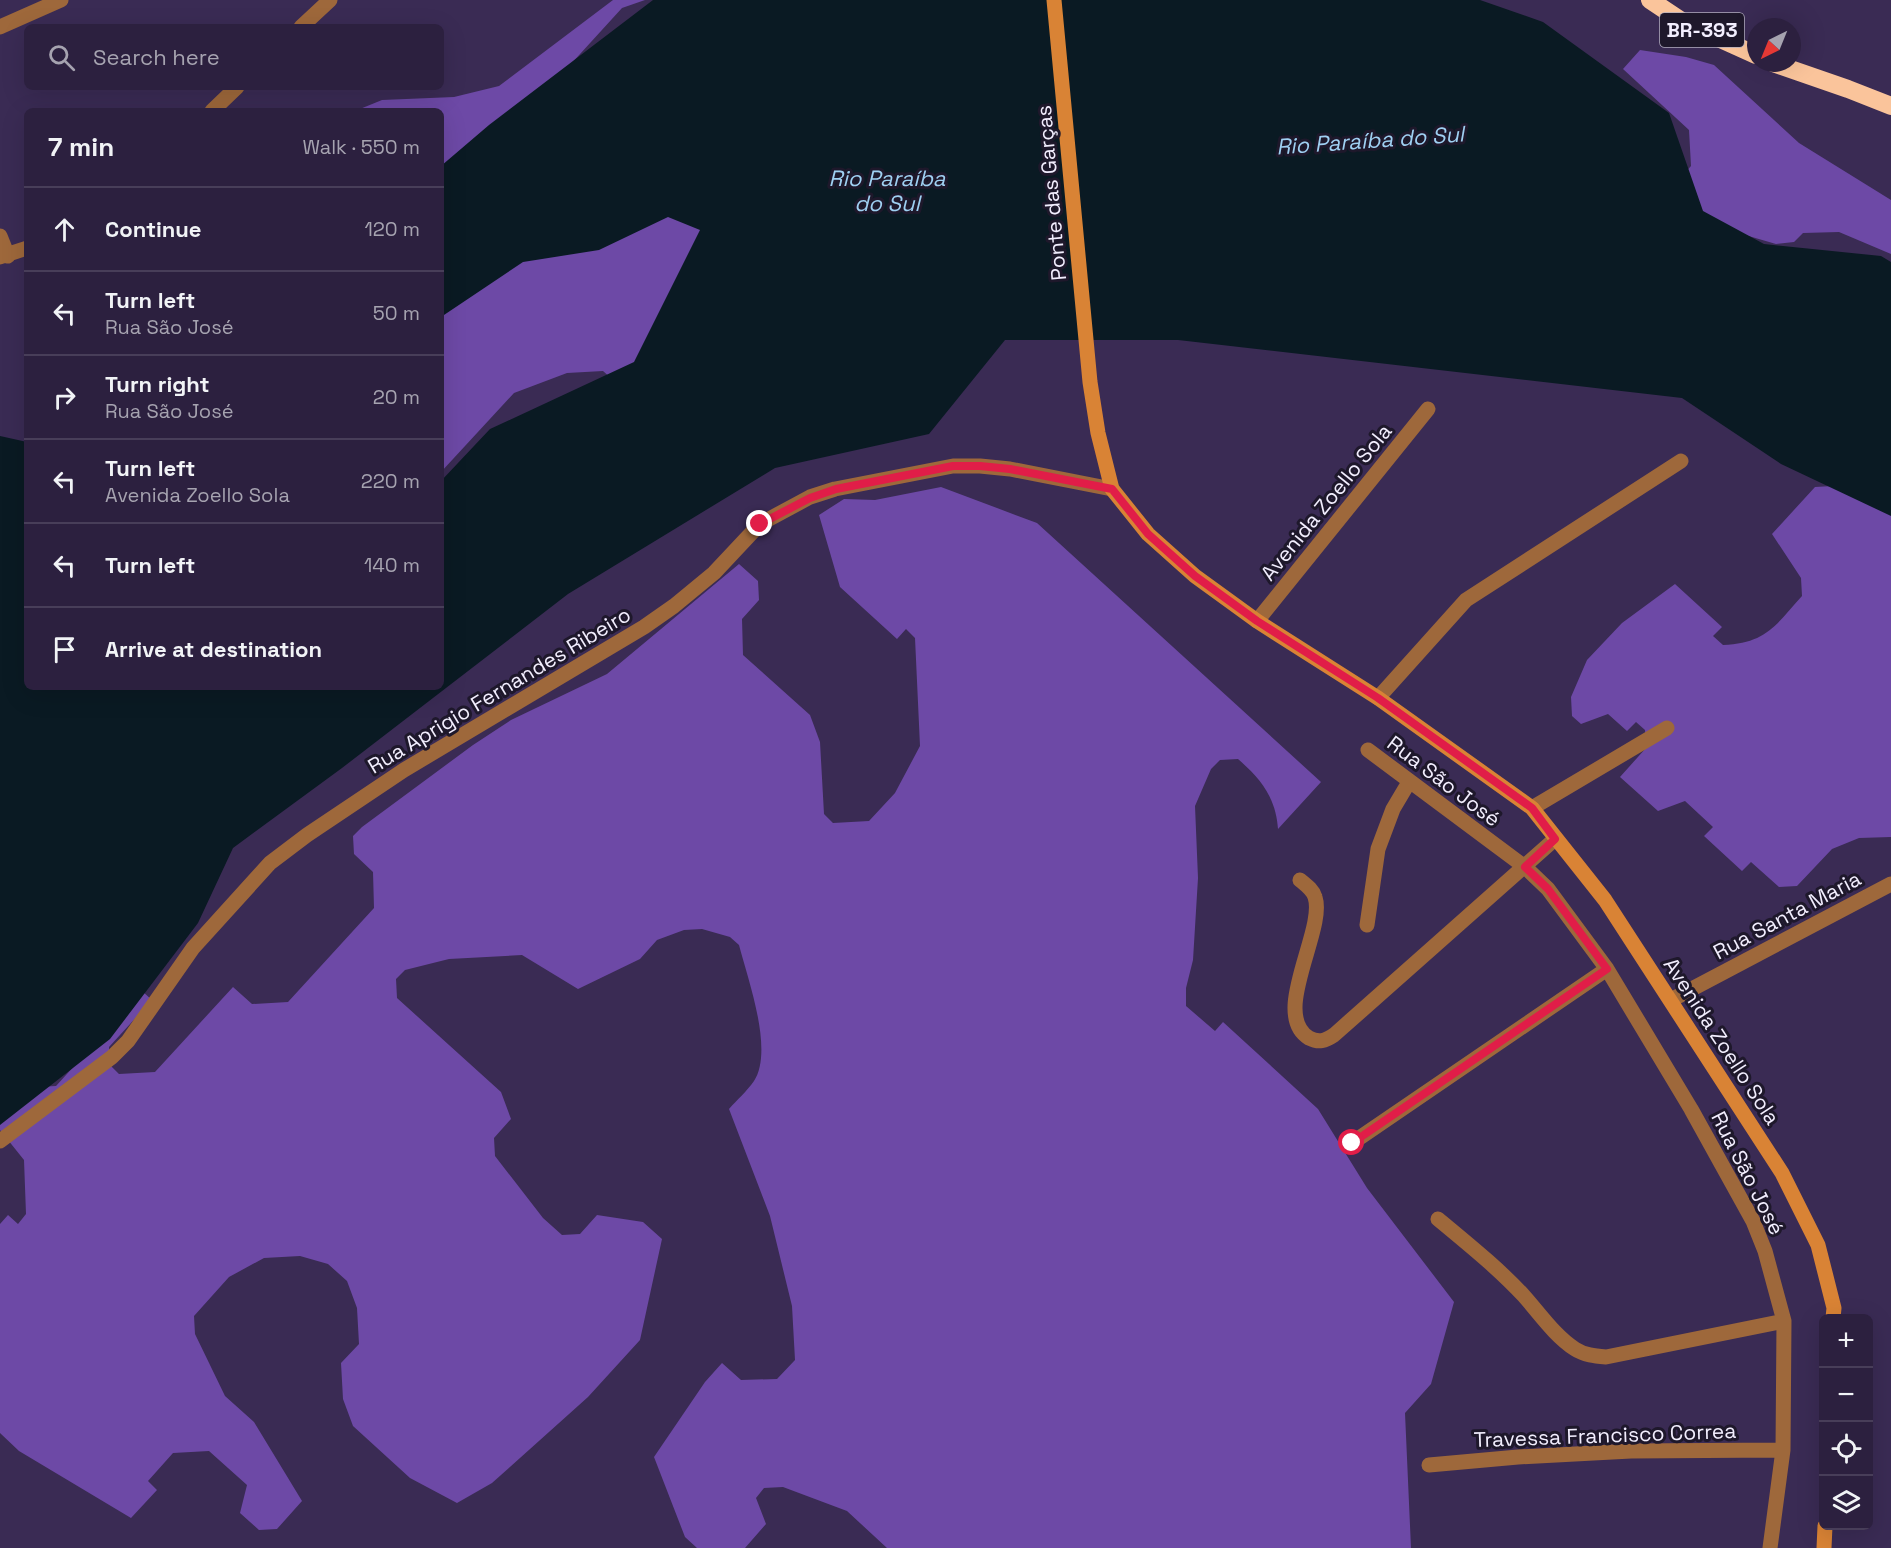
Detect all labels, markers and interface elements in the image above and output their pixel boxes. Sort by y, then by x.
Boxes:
road number: BR-393 [1660,13,1744,47]
north arrow [1747,18,1801,72]
search box [24,24,444,90]
icon: search [45,41,78,74]
text: Search here [93,43,220,71]
street label: Ponte das Garças [1030,104,1072,282]
water label: Rio Paraíba do Sul [1275,119,1468,161]
text: 7 min [48,130,114,164]
text: Walk · 550 m [302,134,420,160]
water label: Rio Paraíba do Sul [829,164,946,217]
icon: ahead [48,213,81,246]
text: Continue [105,215,201,243]
text: 120 m [364,216,420,242]
text: Turn left [105,286,195,314]
icon: left [48,297,81,330]
text: 50 m [373,300,420,326]
text: Rua São José [105,314,234,340]
text: Turn right [105,370,210,398]
icon: right [48,381,81,414]
text: 20 m [373,384,420,410]
text: Rua São José [105,398,234,424]
street label: Avenida Zoello Sola [1254,418,1398,586]
text: Turn left [105,454,195,482]
icon: left [48,465,81,498]
text: 220 m [361,468,420,494]
text: Avenida Zoello Sola [105,482,290,508]
route end [746,510,772,536]
icon: left [48,549,81,582]
text: Turn left [105,551,195,579]
text: 140 m [364,552,420,578]
street label: Rua Aprigio Fernandes Ribeiro [363,601,635,779]
icon: arrive [48,633,81,666]
text: Arrive at destination [105,635,322,663]
street label: Rua São José [1382,730,1506,832]
street label: Rua Santa Maria [1708,865,1866,965]
street label: Avenida Zoello Sola [1658,952,1786,1130]
street label: Rua São José [1705,1107,1791,1239]
route start [1338,1129,1364,1155]
map controls [1819,1314,1873,1530]
button: + [1819,1314,1873,1368]
button: − [1819,1368,1873,1422]
street label: Travessa Francisco Correa [1473,1417,1737,1453]
button: locate [1819,1422,1873,1476]
button: layers [1819,1476,1873,1530]

